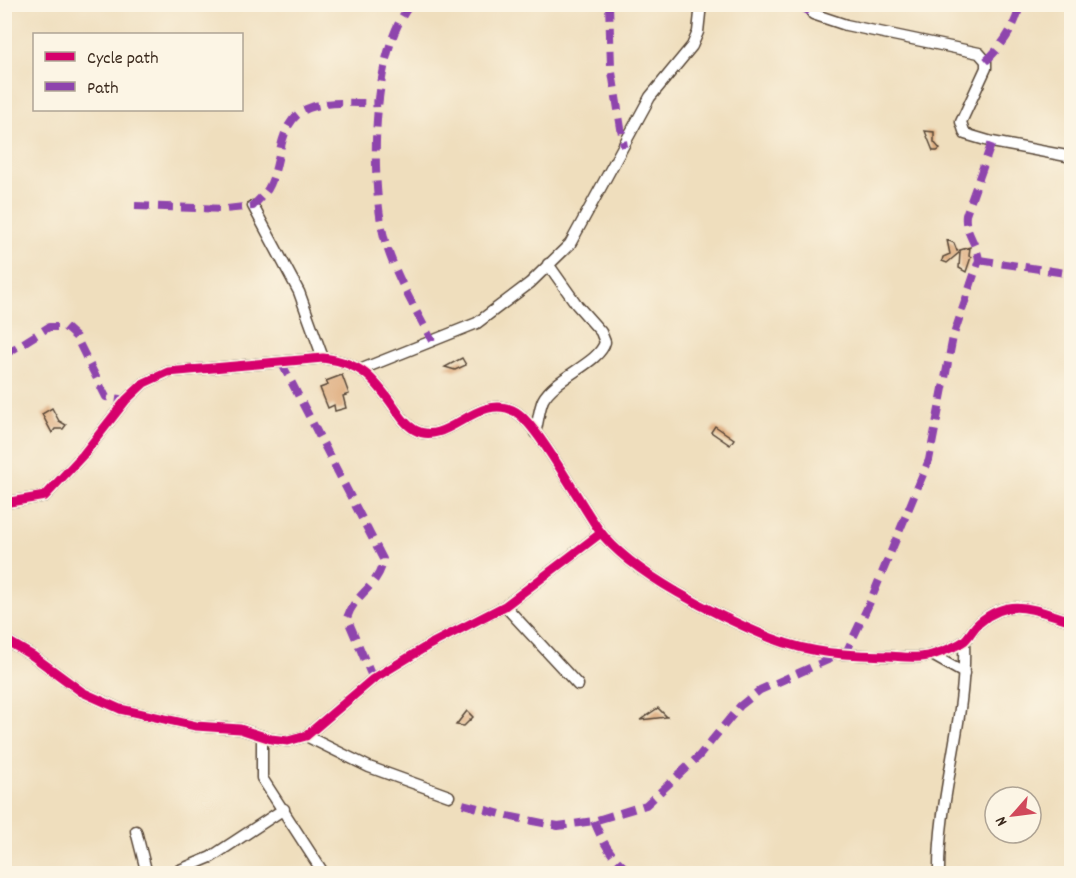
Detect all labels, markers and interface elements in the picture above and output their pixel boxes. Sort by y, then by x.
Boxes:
legend [33,33,243,111]
text: Cycle path [87,47,158,72]
text: Path [87,77,119,102]
north arrow [983,785,1043,845]
text: N [990,812,1014,830]

